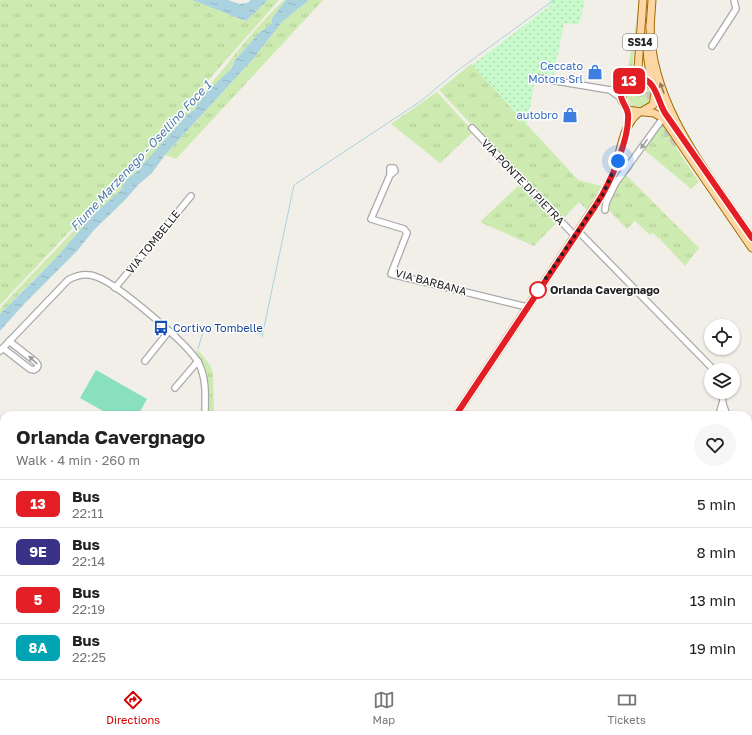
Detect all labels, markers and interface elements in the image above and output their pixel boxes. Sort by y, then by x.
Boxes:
road number: SS14 [623,34,657,50]
place label: Ceccato Motors Srl [528,59,583,85]
shop icon: Ceccato Motors Srl [586,63,604,81]
line badge: 13 [611,68,647,94]
text: 13 [621,72,637,89]
water label: Fiume Marzenego - Osellino Foce 1 [67,77,214,234]
one-way arrow [659,81,665,93]
shop icon: autobro [561,106,579,124]
place label: autobro [517,108,558,121]
street label: VIA PONTE DI PIETRA [479,136,568,228]
one-way arrow [640,139,648,149]
your location [608,151,628,171]
street label: VIA TOMBELLE [123,207,183,276]
street label: VIA BARBANA [394,266,469,297]
marker: Orlanda Cavergnago [529,281,547,299]
place label: Orlanda Cavergnago [550,283,660,296]
bus stop icon: Cortivo Tombelle [152,319,170,337]
map controls [704,319,740,399]
button: locate [704,319,740,355]
place label: Cortivo Tombelle [173,321,263,334]
one-way arrow [28,355,38,365]
button: layers [704,363,740,399]
button: heart [694,424,736,466]
text: Orlanda Cavergnago [16,425,205,448]
text: Walk · 4 min · 260 m [16,452,140,468]
text: Bus [72,487,100,505]
text: 13 [30,495,46,512]
text: 5 min [697,495,736,513]
text: 22:11 [72,505,104,521]
text: Bus [72,535,100,553]
text: 9E [29,543,47,560]
text: 8 min [697,543,736,561]
text: 22:14 [72,553,105,569]
text: Bus [72,583,100,601]
text: 5 [34,591,42,608]
text: 13 min [690,591,736,609]
text: 22:19 [72,601,105,617]
text: Bus [72,631,100,649]
text: 8A [29,639,47,656]
text: 19 min [689,639,736,657]
text: 22:25 [72,649,106,665]
tab: Directions [106,689,160,726]
tab: Map [372,689,395,726]
tab: Tickets [607,689,646,726]

